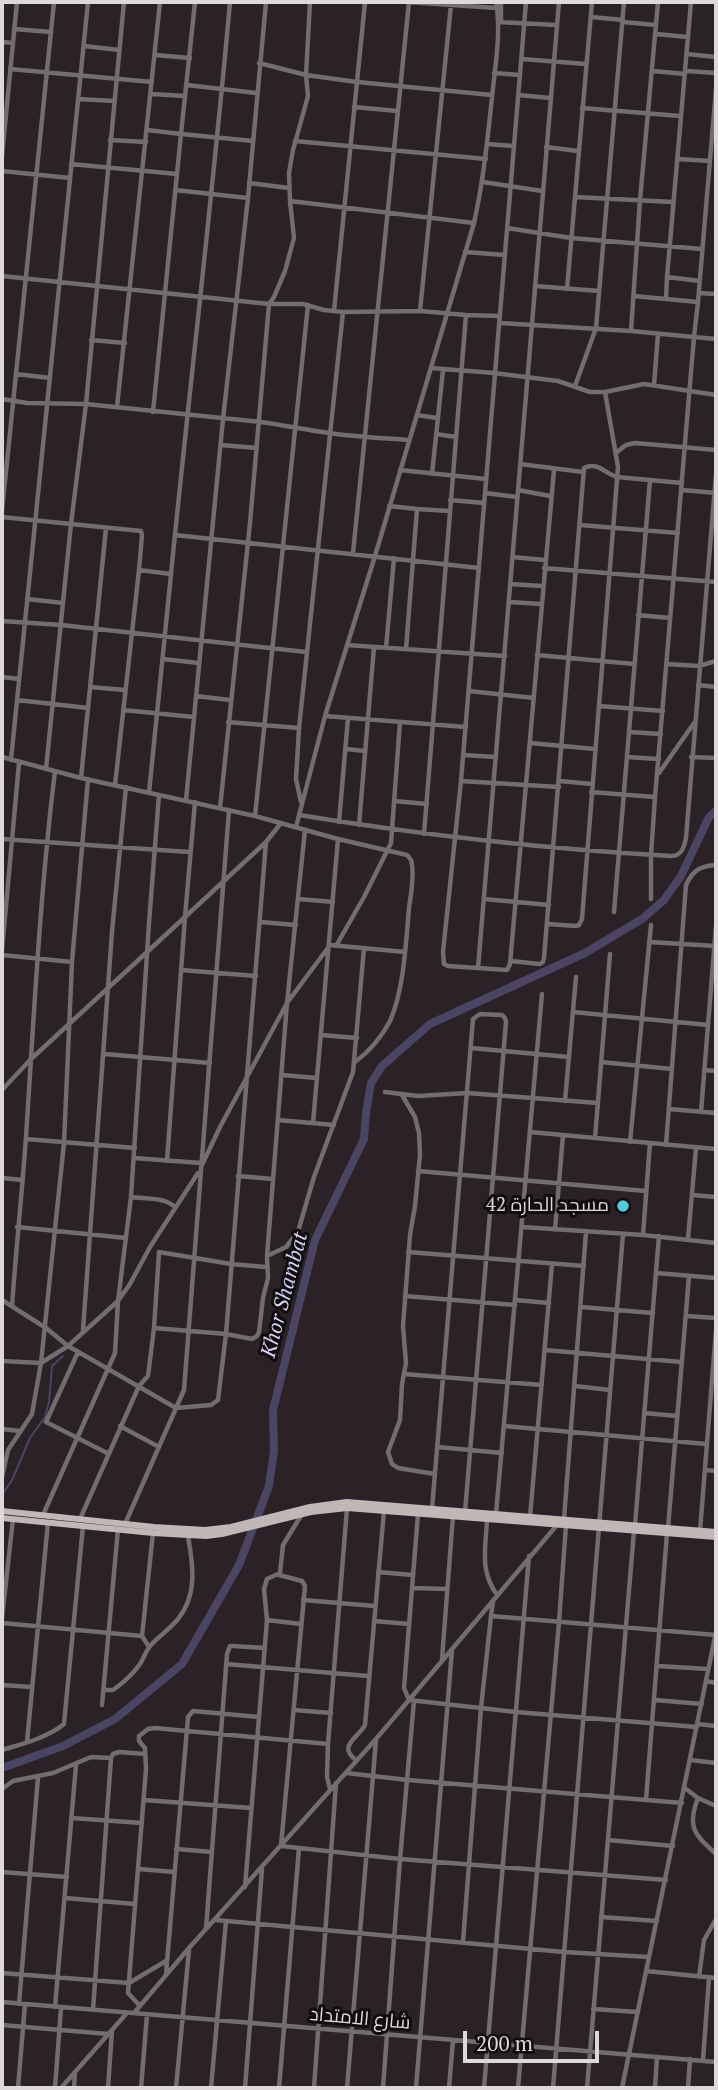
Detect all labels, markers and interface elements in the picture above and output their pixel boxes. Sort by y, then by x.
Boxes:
place label: مسجد الحارة 42 [486,1195,609,1217]
marker: مسجد الحارة 42 [615,1198,631,1214]
water label: Khor Shambat [256,1230,314,1360]
street label: شارع الامتداد [309,2003,411,2035]
scale bar [466,2016,602,2060]
text: 200 m [476,2029,533,2057]

